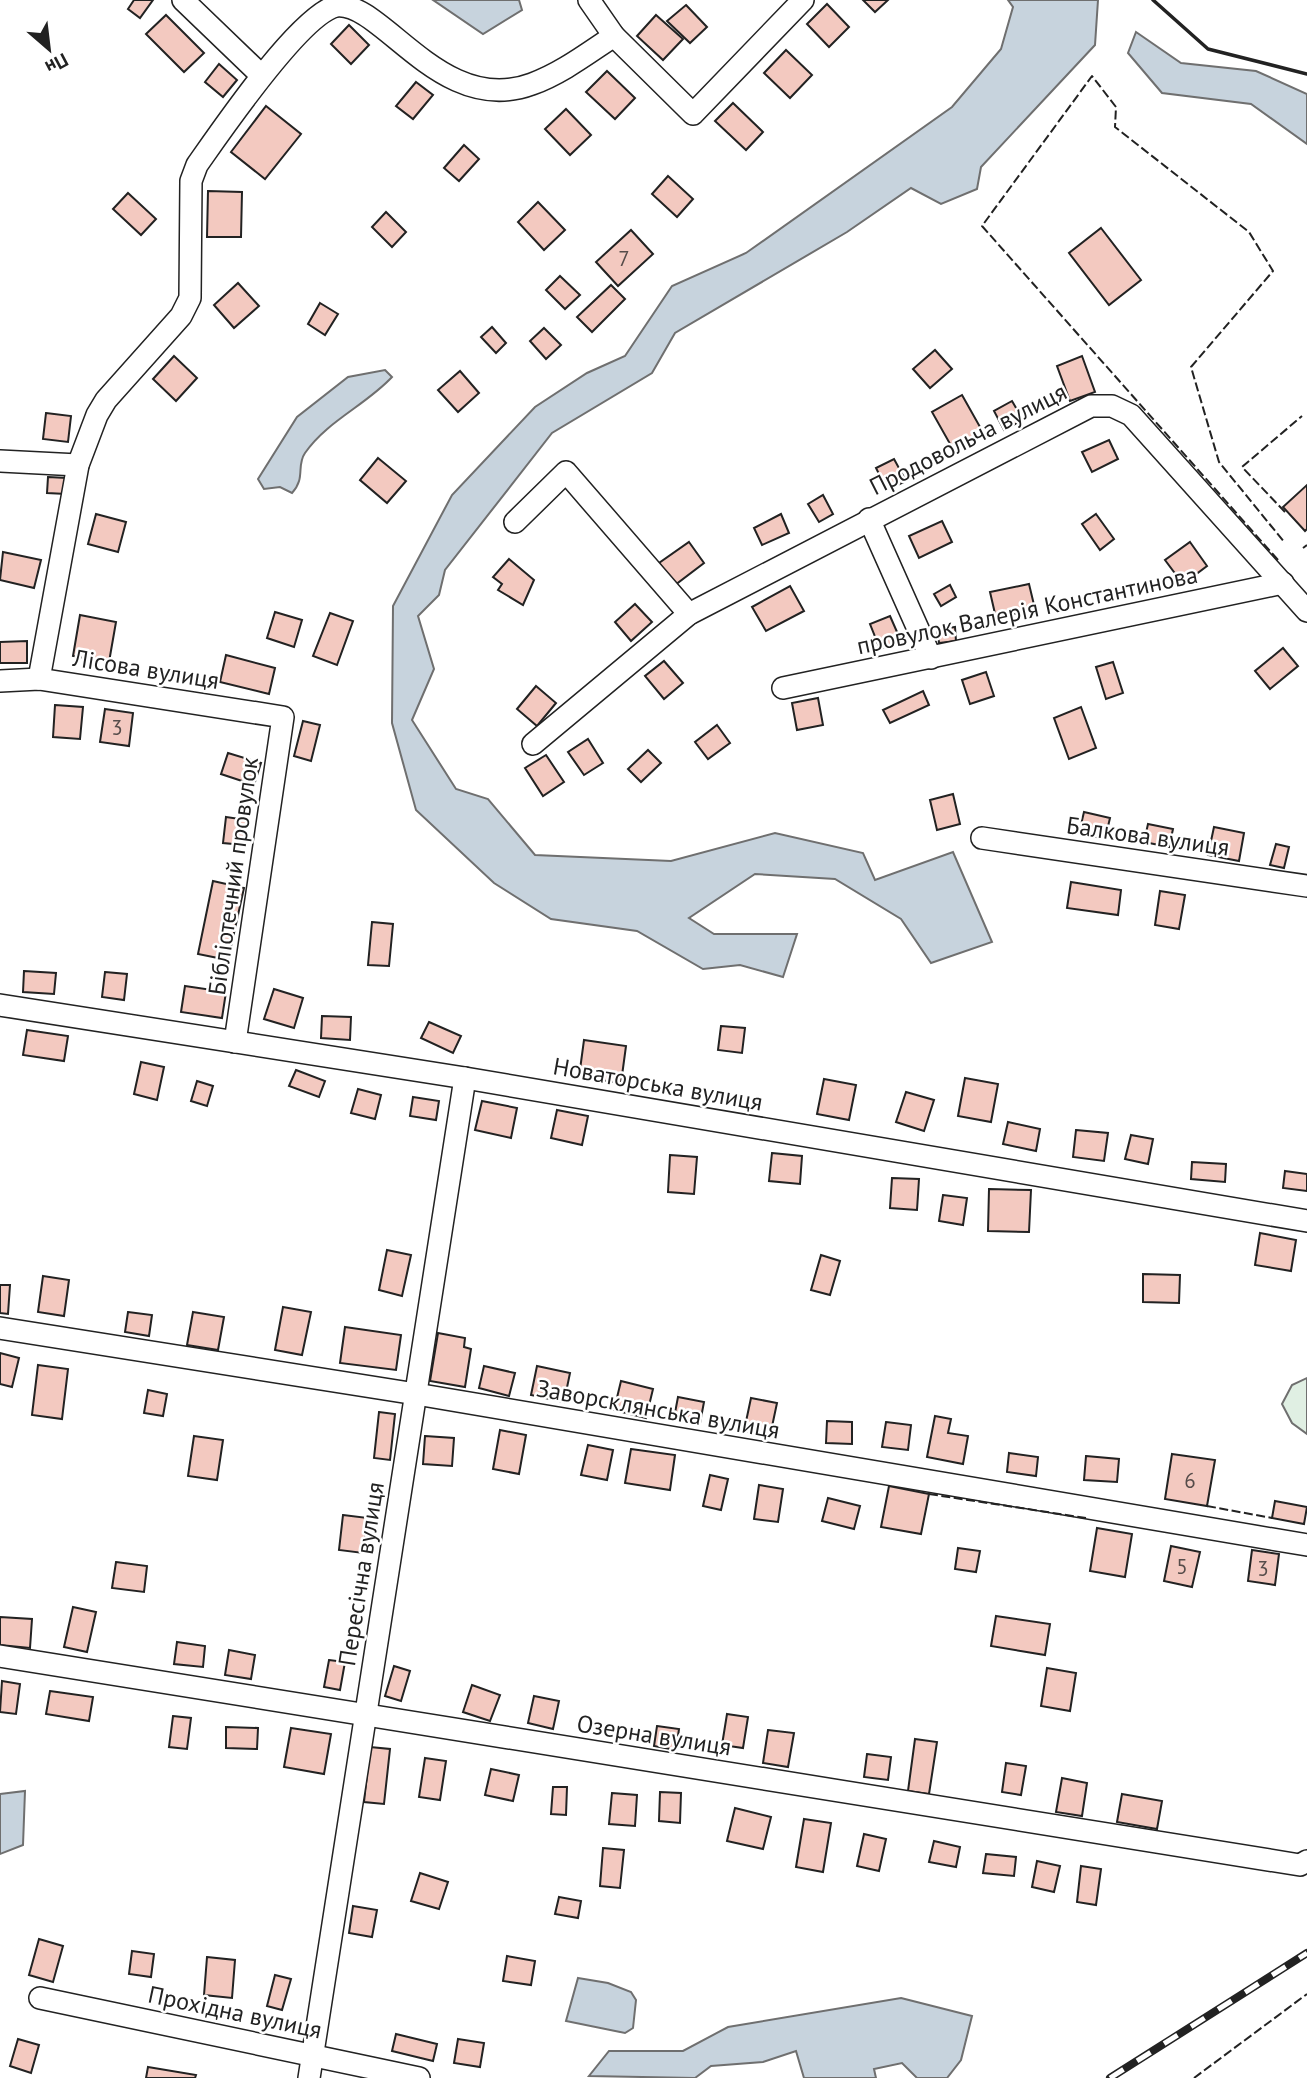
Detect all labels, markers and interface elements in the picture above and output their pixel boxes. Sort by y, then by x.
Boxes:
north arrow [14,14,84,84]
text: Пн [41,48,72,80]
house number: 7 [618,245,630,272]
street label: Продовольча вулиця [864,376,1072,502]
street label: провулок Валерія Константинова [854,559,1200,661]
street label: Лісова вулиця [70,642,221,696]
house number: 3 [111,714,123,741]
street label: Бібліотечний провулок [201,755,265,997]
street label: Балкова вулиця [1065,809,1231,863]
street label: Новаторська вулиця [551,1050,765,1118]
street label: Заворсклянська вулиця [534,1372,782,1446]
house number: 6 [1184,1467,1196,1494]
street label: Пересічна вулиця [331,1480,391,1668]
house number: 5 [1176,1553,1188,1580]
house number: 3 [1257,1555,1269,1582]
street label: Озерна вулиця [575,1707,733,1763]
street label: Прохідна вулиця [145,1978,325,2046]

